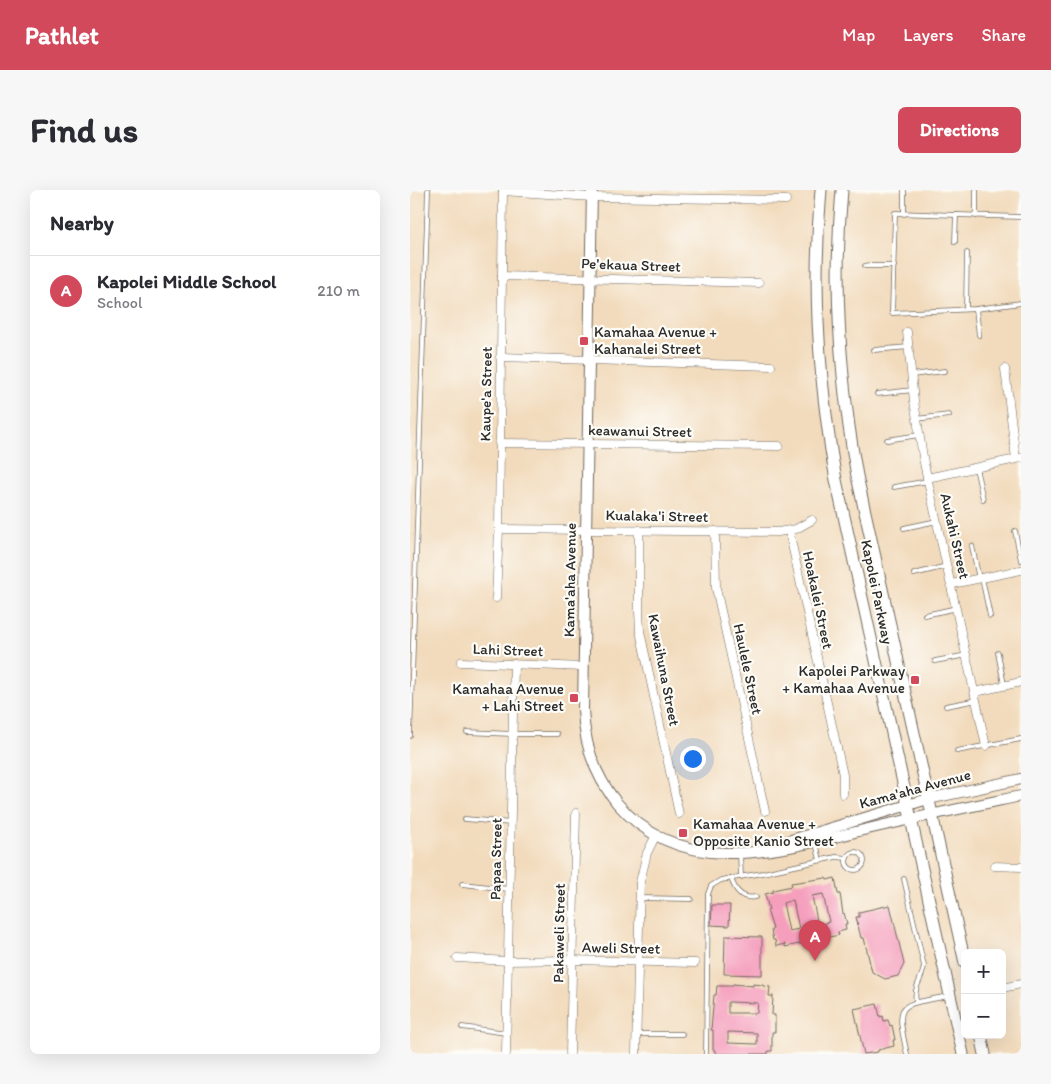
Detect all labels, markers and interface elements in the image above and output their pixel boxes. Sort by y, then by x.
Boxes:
text: Pathlet [25,21,99,50]
text: Map [842,24,875,46]
text: Layers [903,24,953,46]
text: Share [981,24,1026,46]
button: Directions [898,107,1021,153]
text: Find us [30,109,138,151]
text: Nearby [50,210,114,235]
street label: Pe'ekaua Street [581,254,682,276]
text: Kapolei Middle School [97,270,276,293]
text: A [61,281,71,300]
text: 210 m [317,281,360,300]
text: School [97,293,143,312]
place label: Kamahaa Avenue + Kahanalei Street [594,323,717,358]
marker: Kamahaa Avenue + Kahanalei Street [578,335,590,347]
street label: Kaupe'a Street [476,346,496,442]
street label: keawanui Street [588,421,692,441]
street label: Aukahi Street [936,491,974,581]
street label: Kualaka'i Street [606,506,709,526]
street label: Kama'aha Avenue [560,523,580,637]
street label: Kapolei Parkway [857,538,897,646]
street label: Hoakalei Street [799,549,837,651]
street label: Kawaihuna Street [644,612,684,728]
street label: Haulele Street [730,622,767,717]
street label: Lahi Street [472,640,544,660]
place label: Kapolei Parkway + Kamahaa Avenue [782,662,905,697]
marker: Kapolei Parkway + Kamahaa Avenue [909,674,921,686]
place label: Kamahaa Avenue + Lahi Street [452,680,564,715]
marker: Kamahaa Avenue + Lahi Street [568,692,580,704]
your location [680,746,706,772]
street label: Kama'aha Avenue [857,765,973,813]
place label: Kamahaa Avenue + Opposite Kanio Street [693,815,834,850]
street label: Papaa Street [486,817,506,900]
marker: Kamahaa Avenue + Opposite Kanio Street [677,827,689,839]
street label: Pakaweli Street [549,883,569,983]
pin: A [799,920,831,961]
street label: Aweli Street [582,938,661,958]
map controls [961,949,1006,1039]
button: + [961,949,1006,994]
button: − [961,994,1006,1039]

